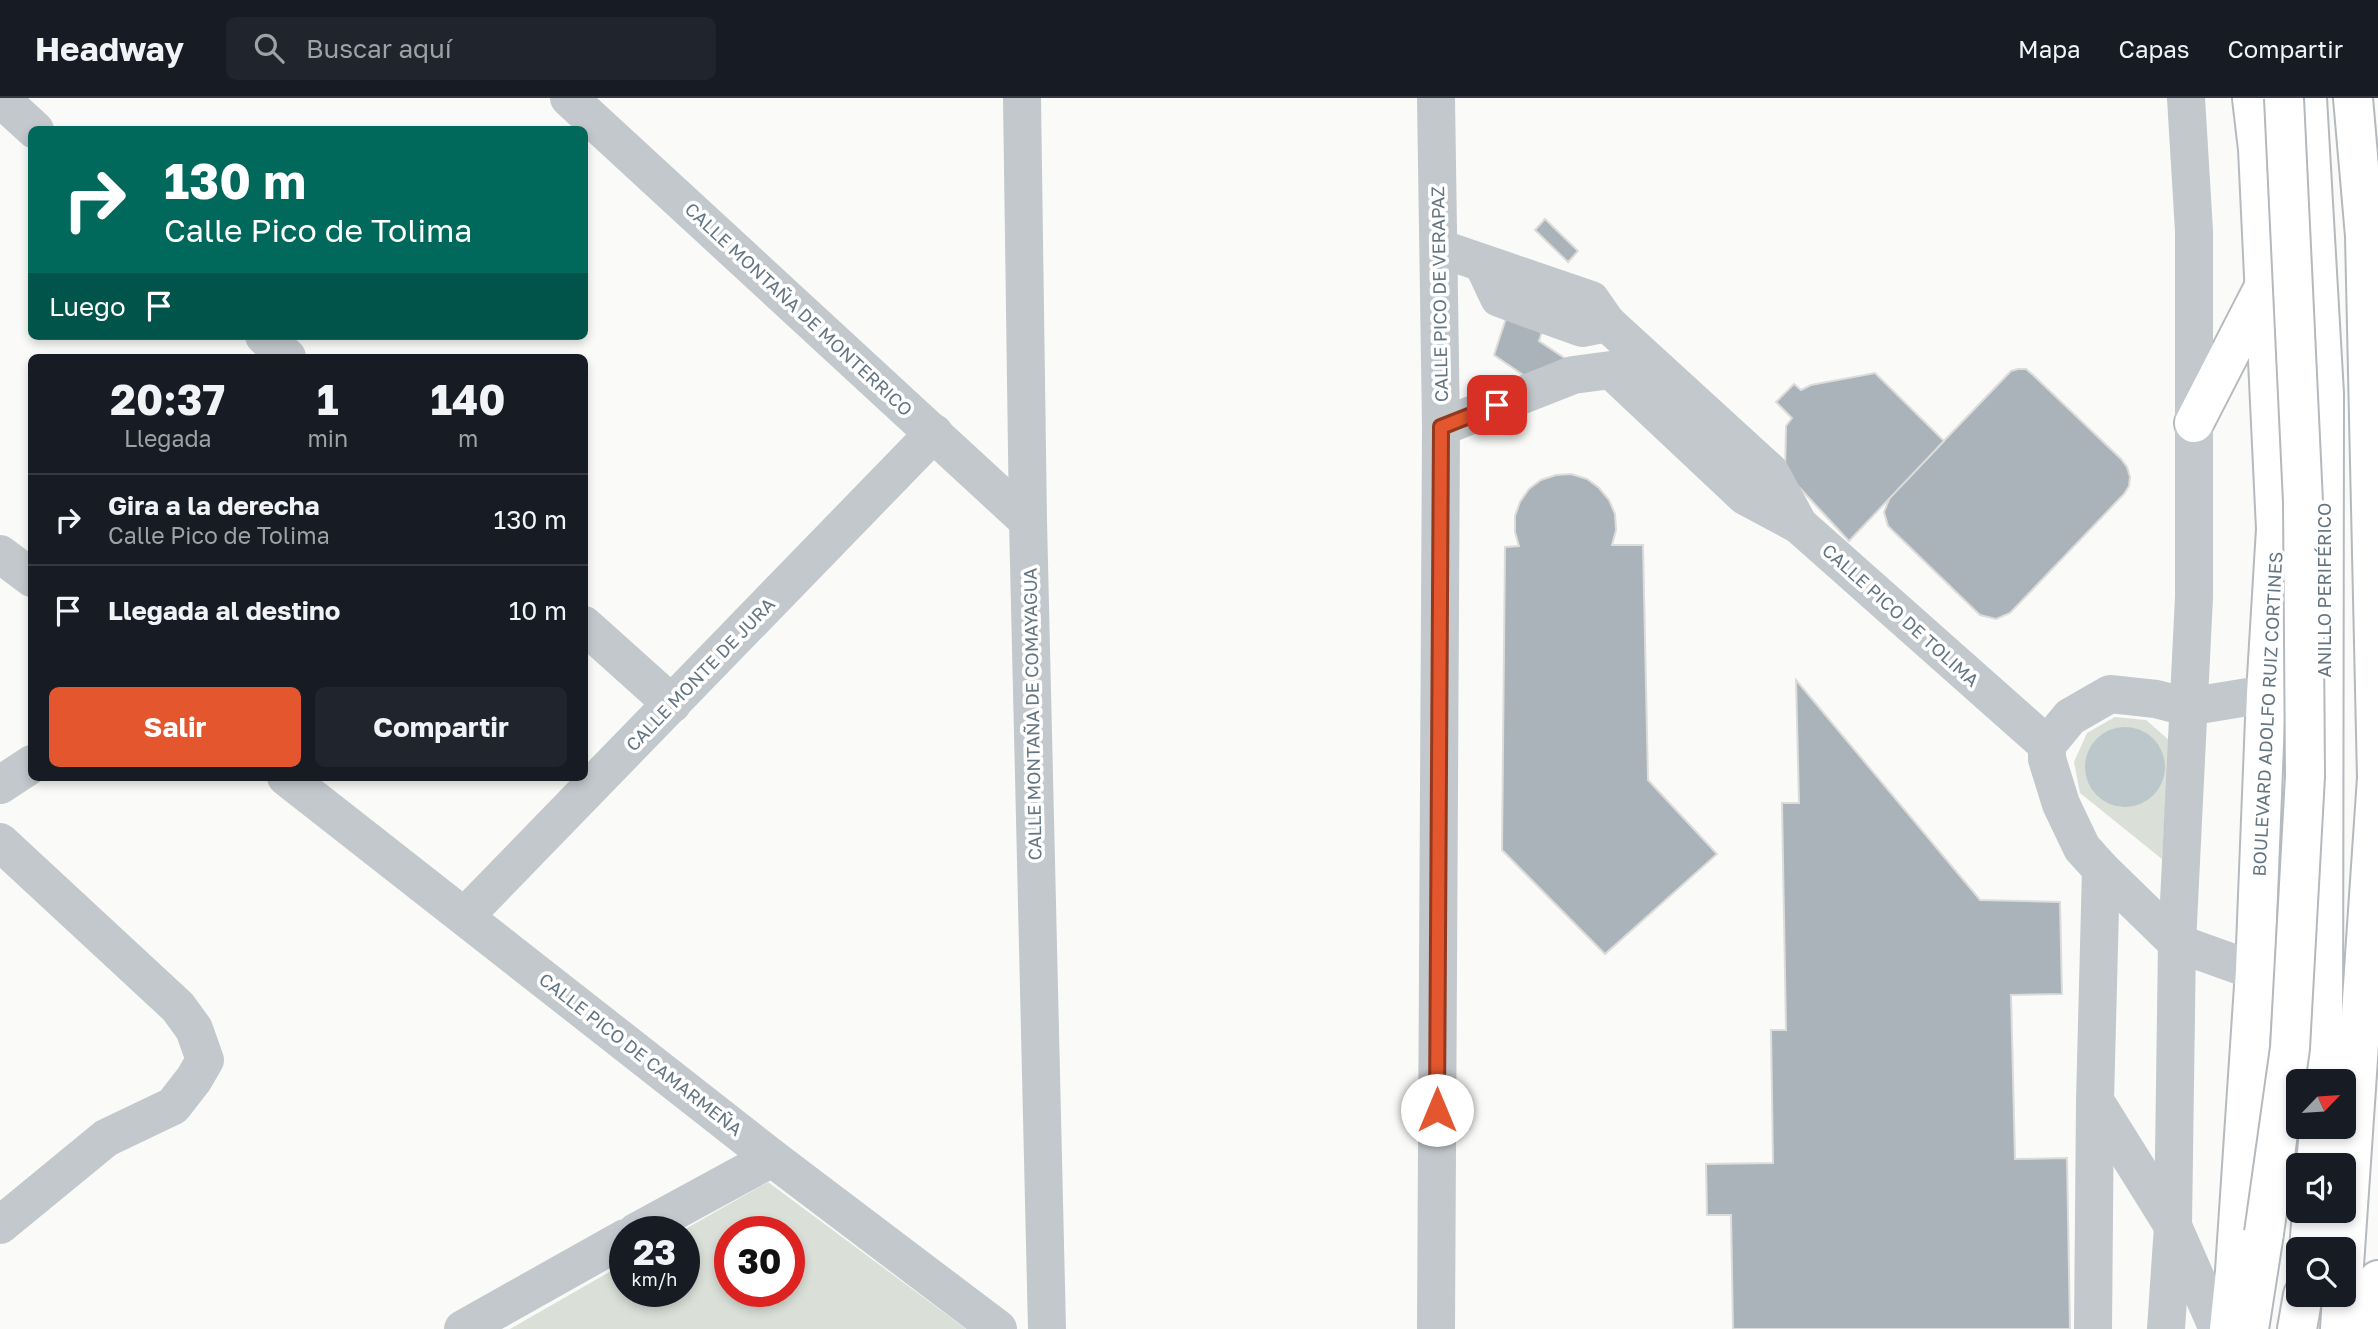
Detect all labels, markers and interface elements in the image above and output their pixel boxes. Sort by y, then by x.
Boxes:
search box [226,17,716,80]
text: Headway [35,29,184,68]
icon: search [250,29,288,67]
text: Buscar aquí [306,33,452,64]
text: Mapa [2018,34,2081,63]
text: Capas [2119,34,2189,63]
text: Compartir [2227,34,2343,63]
text: 130 m [164,151,306,210]
icon: right [49,154,140,245]
street label: CALLE PICO DE VERAPAZ [1426,186,1452,402]
street label: CALLE MONTAÑA DE MONTERRICO [681,198,917,420]
text: Calle Pico de Tolima [164,211,472,249]
icon: arrive [140,287,178,325]
text: Luego [49,291,126,322]
text: 20:37 [110,374,225,424]
text: 1 [317,374,339,424]
text: 140 [430,374,506,424]
pin [1467,375,1527,435]
icon: arrive [1478,386,1516,424]
text: Llegada [124,424,212,452]
text: min [308,424,348,452]
text: m [458,424,478,452]
text: Gira a la derecha [108,490,320,521]
icon: right [49,501,87,539]
street label: ANILLO PERIFÉRICO [2313,503,2335,677]
text: 130 m [494,504,567,535]
text: Calle Pico de Tolima [108,521,330,549]
street label: CALLE PICO DE TOLIMA [1818,539,1984,691]
street label: BOULEVARD ADOLFO RUIZ CORTINES [2248,551,2286,877]
street label: CALLE MONTAÑA DE COMAYAGUA [1018,568,1046,860]
icon: arrive [49,592,87,630]
street label: CALLE MONTE DE JURA [621,593,779,755]
text: Llegada al destino [108,595,340,626]
text: 10 m [509,595,567,626]
button: Salir [49,687,301,767]
button: Compartir [315,687,567,767]
street label: CALLE PICO DE CAMARMEÑA [535,968,747,1140]
north arrow [2286,1069,2356,1139]
map controls [2286,1069,2356,1307]
position arrow [1400,1073,1474,1147]
button: sound [2286,1153,2356,1223]
speed limit sign: 30 [714,1216,805,1307]
text: 23 [633,1231,676,1273]
button: search [2286,1237,2356,1307]
text: km/h [632,1268,677,1290]

